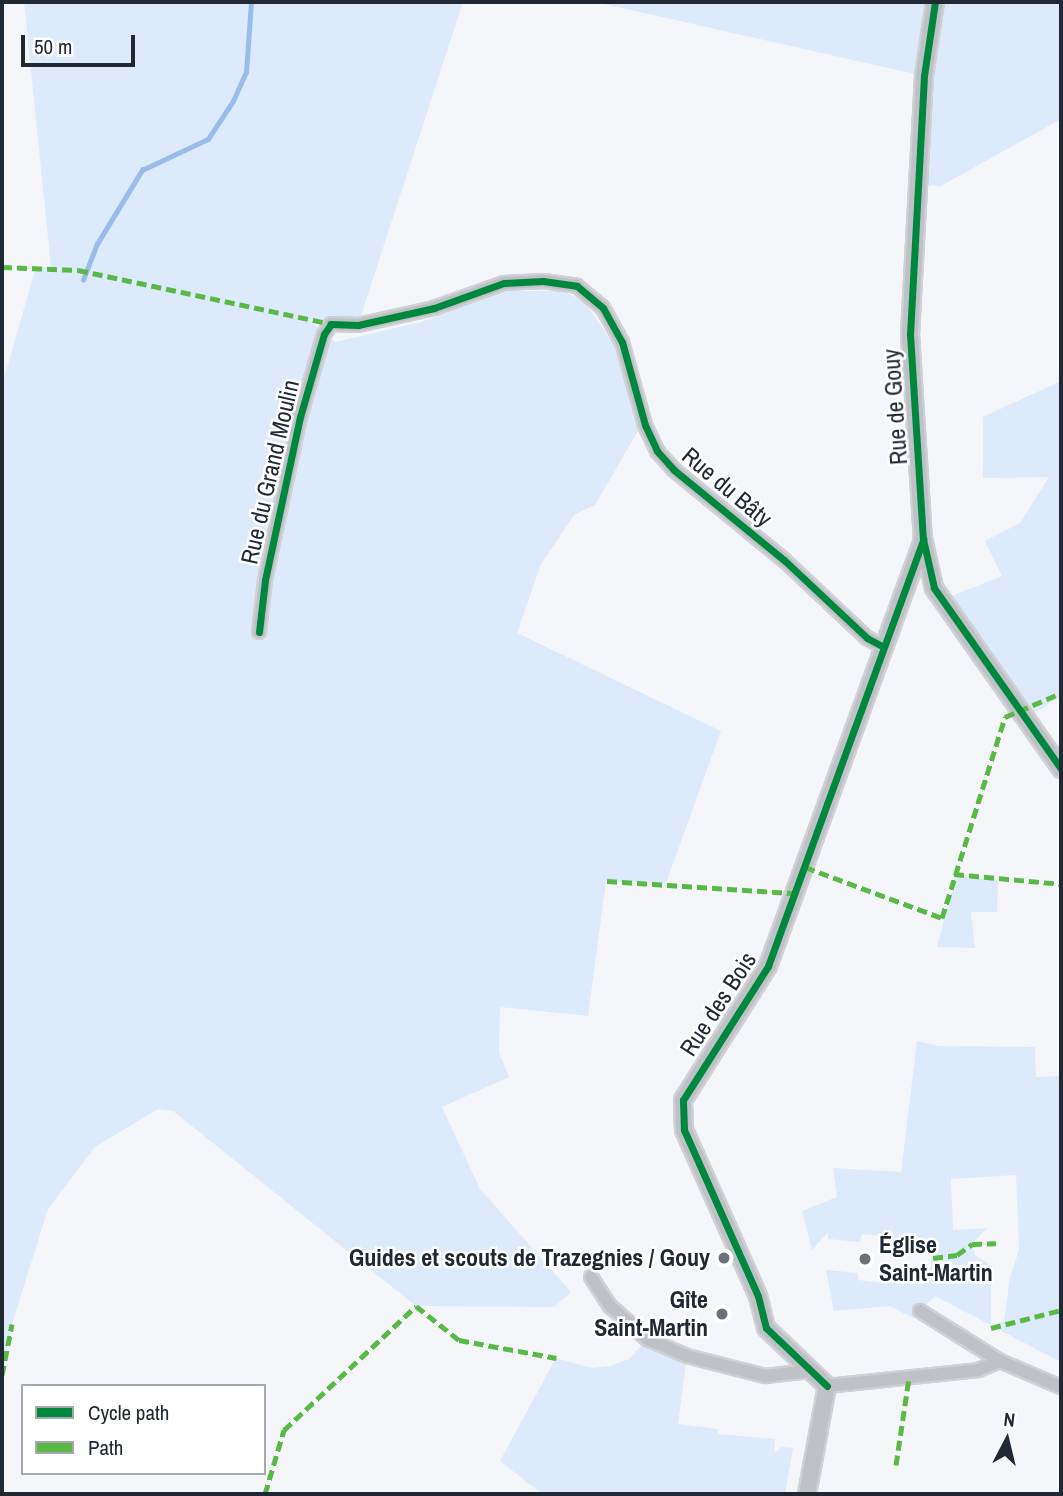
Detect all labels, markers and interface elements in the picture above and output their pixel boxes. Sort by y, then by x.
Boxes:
scale bar [24,21,138,65]
text: 50 m [34,32,72,61]
street label: Rue de Gouy [877,348,913,466]
street label: Rue du Grand Moulin [235,377,305,567]
street label: Rue du Bâty [676,441,778,533]
street label: Rue des Bois [674,947,762,1061]
place label: Église Saint-Martin [879,1231,993,1287]
place label: Guides et scouts de Trazegnies / Gouy [349,1244,710,1272]
marker: Guides et scouts de Trazegnies / Gouy [716,1250,732,1266]
marker: Église Saint-Martin [857,1251,873,1267]
place label: Gîte Saint-Martin [594,1286,708,1342]
marker: Gîte Saint-Martin [714,1306,730,1322]
legend [21,1384,266,1475]
text: Cycle path [88,1398,169,1427]
north arrow [972,1405,1042,1475]
text: N [1002,1406,1017,1433]
text: Path [88,1433,123,1462]

